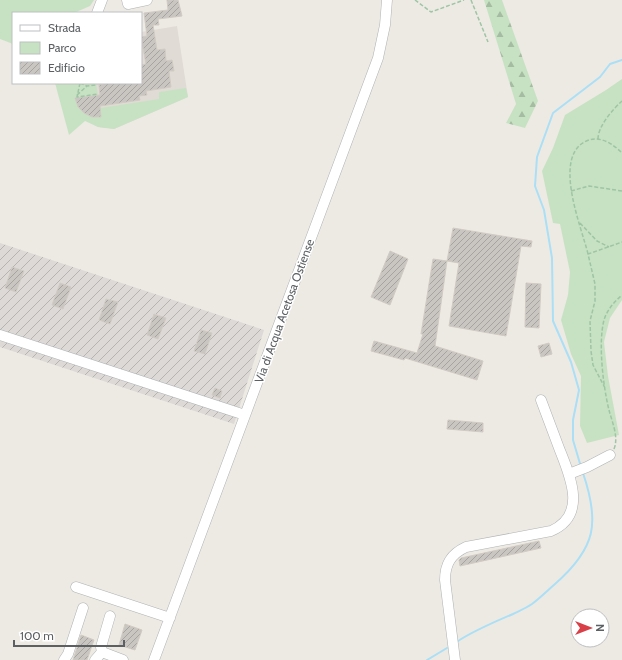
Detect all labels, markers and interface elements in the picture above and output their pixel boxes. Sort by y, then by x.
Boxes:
legend [12,12,142,84]
text: Strada [48,20,81,35]
text: Parco [48,40,76,55]
text: Edificio [48,60,85,75]
street label: Via di Acqua Acetosa Ostiense [251,237,317,385]
north arrow [570,608,610,648]
scale bar [14,622,124,648]
text: N [593,624,607,632]
text: 100 m [20,628,54,643]

